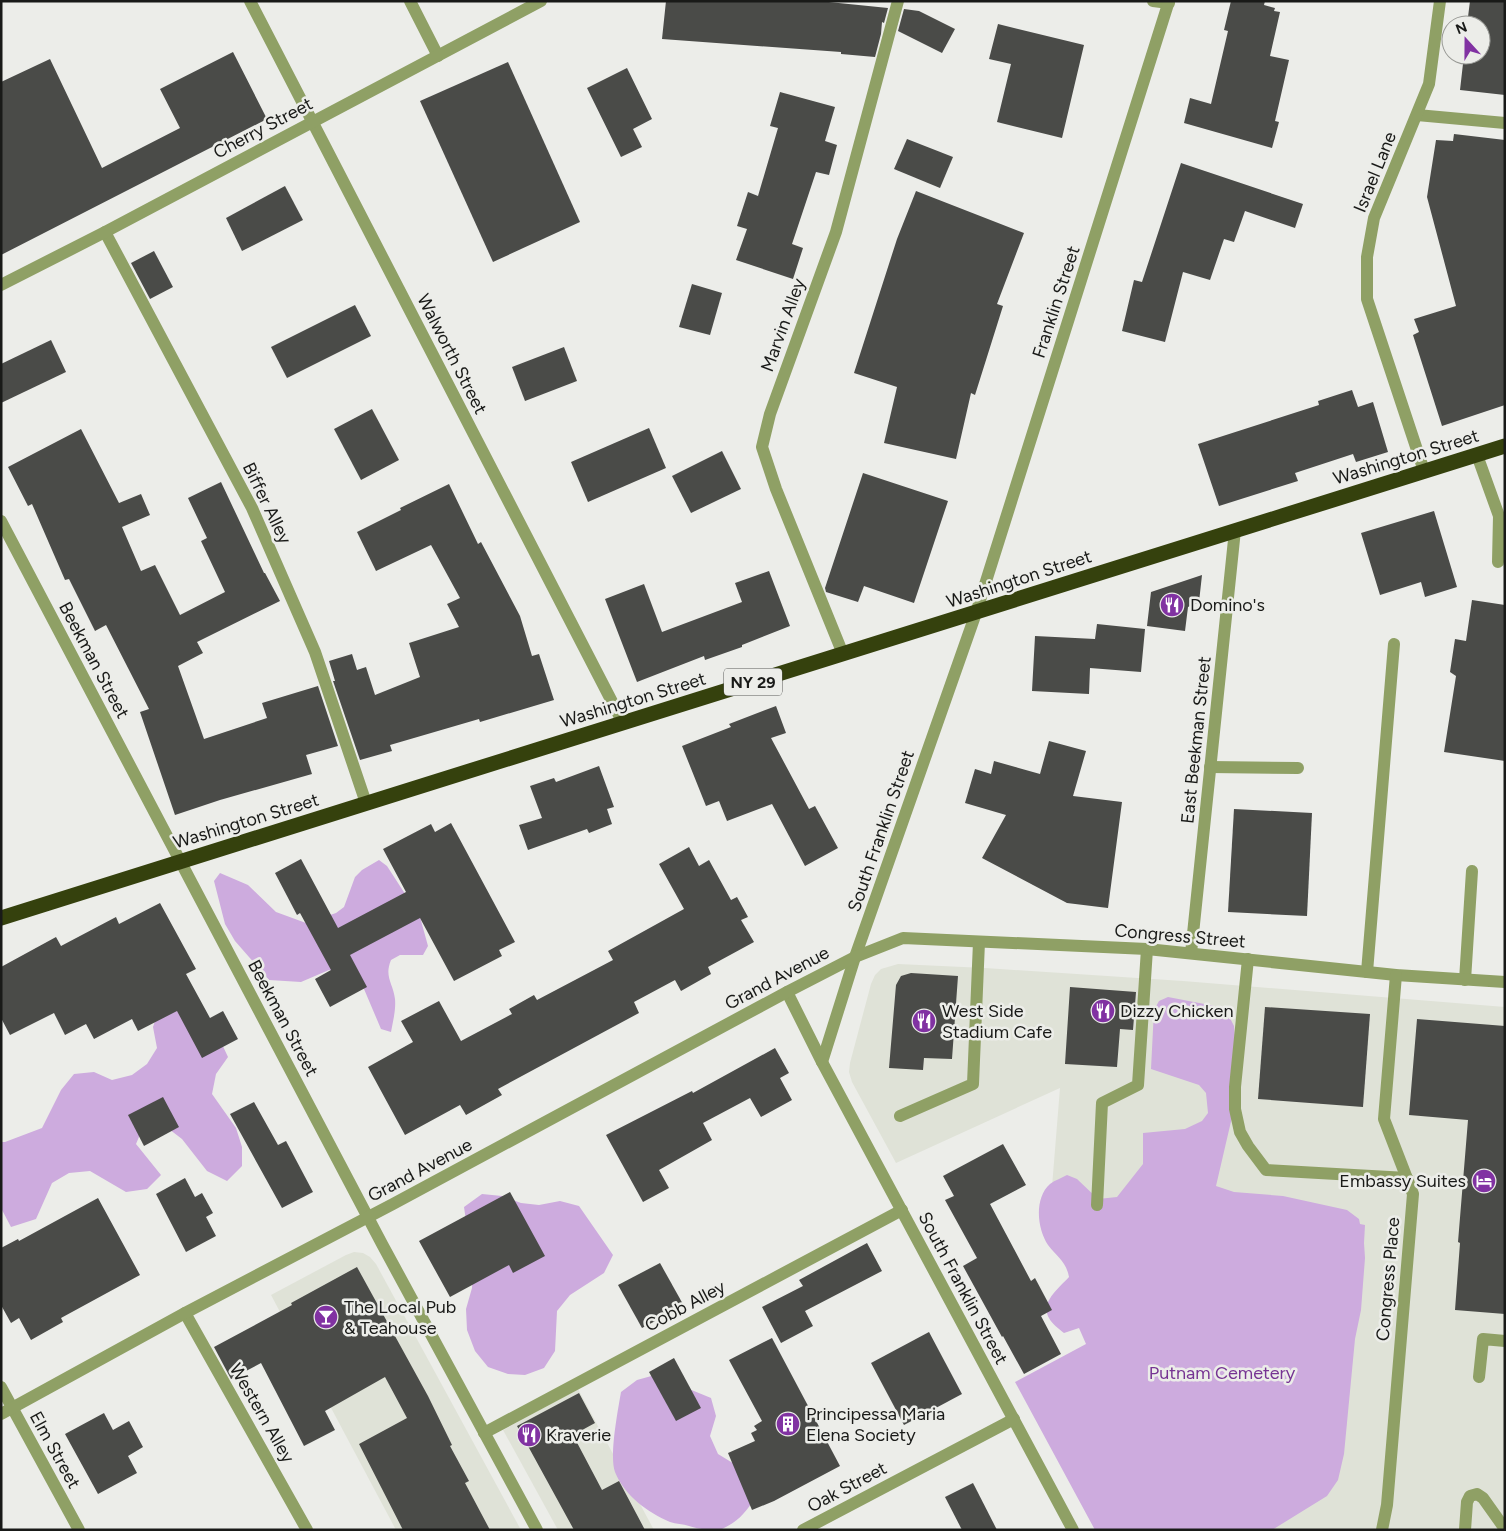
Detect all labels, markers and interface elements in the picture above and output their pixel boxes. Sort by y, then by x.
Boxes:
north arrow [1441,15,1491,65]
text: N [1453,18,1470,38]
street label: Cherry Street [210,93,317,163]
street label: Israel Lane [1349,128,1401,216]
street label: Franklin Street [1028,243,1085,361]
street label: Marvin Alley [756,275,810,375]
street label: Walworth Street [412,290,492,418]
street label: Washington Street [1331,424,1482,490]
street label: Biffer Alley [238,459,296,548]
street label: Washington Street [944,545,1094,613]
restaurant icon: Domino's [1159,592,1185,618]
place label: Domino's [1190,594,1265,616]
street label: Beekman Street [54,598,134,722]
street label: East Beekman Street [1176,655,1216,825]
street label: Washington Street [558,667,709,733]
road number: NY 29 [724,669,782,696]
street label: South Franklin Street [843,747,919,915]
street label: Washington Street [171,788,322,854]
street label: Congress Street [1114,919,1247,953]
street label: Grand Avenue [721,941,833,1015]
street label: Beekman Street [243,956,323,1080]
restaurant icon: Dizzy Chicken [1090,998,1116,1024]
place label: West Side Stadium Cafe [942,1000,1052,1043]
place label: Dizzy Chicken [1120,1000,1234,1022]
restaurant icon: West Side Stadium Cafe [911,1008,937,1034]
street label: Grand Avenue [364,1133,476,1207]
hotel icon: Embassy Suites [1471,1168,1497,1194]
place label: Embassy Suites [1339,1170,1466,1192]
street label: South Franklin Street [913,1208,1013,1368]
street label: Congress Place [1372,1216,1404,1342]
street label: Cobb Alley [641,1275,730,1336]
place label: The Local Pub & Teahouse [344,1296,456,1339]
bar icon: The Local Pub & Teahouse [313,1304,339,1330]
street label: Western Alley [225,1359,300,1467]
park label: Putnam Cemetery [1149,1362,1296,1384]
place label: Principessa Maria Elena Society [806,1403,945,1446]
street label: Elm Street [25,1408,85,1493]
building icon: Principessa Maria Elena Society [775,1411,801,1437]
restaurant icon: Kraverie [516,1422,542,1448]
place label: Kraverie [546,1424,611,1446]
street label: Oak Street [804,1457,891,1517]

